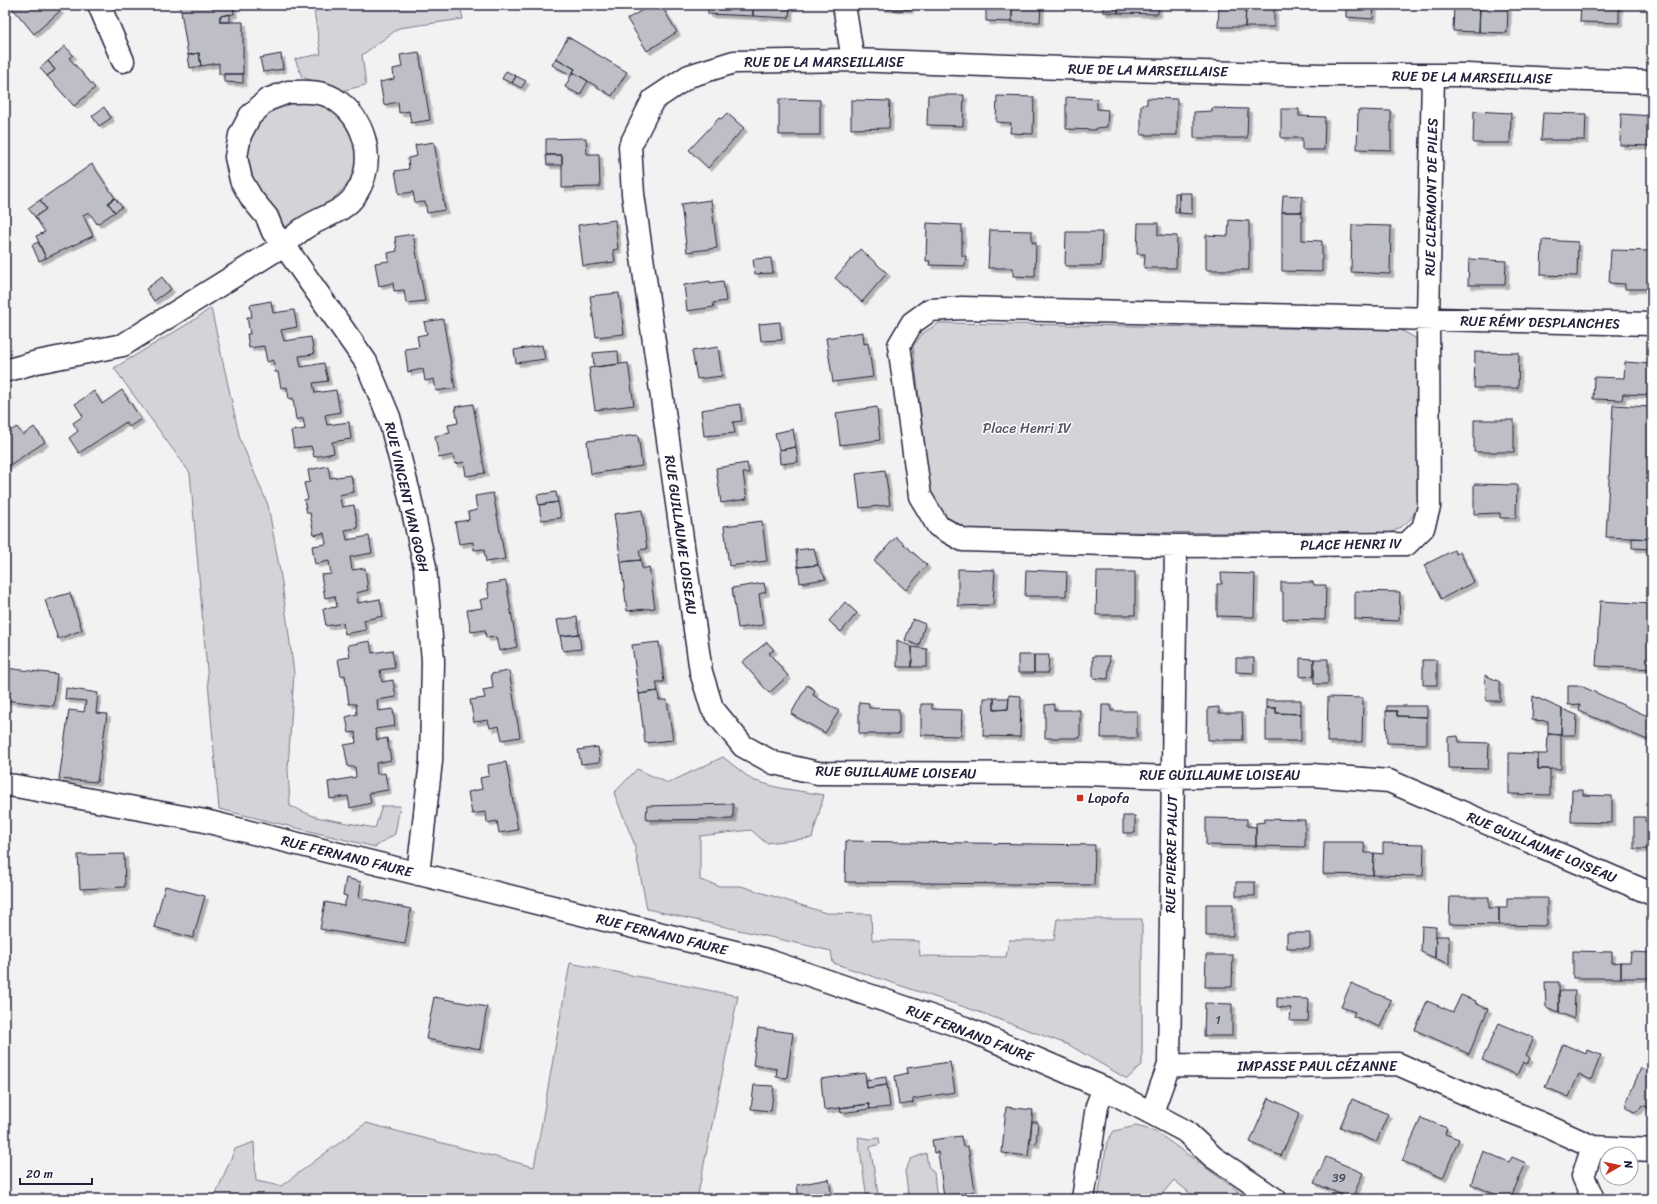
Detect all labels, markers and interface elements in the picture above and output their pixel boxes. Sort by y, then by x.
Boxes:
street label: RUE DE LA MARSEILLAISE [744,50,905,75]
street label: RUE DE LA MARSEILLAISE [1068,57,1229,84]
street label: RUE DE LA MARSEILLAISE [1392,64,1553,91]
street label: RUE CLERMONT DE PILES [1418,118,1445,276]
street label: RUE RÉMY DESPLANCHES [1460,309,1621,336]
park label: Place Henri IV [983,416,1072,441]
street label: RUE VINCENT VAN GOGH [377,419,436,575]
street label: RUE GUILLAUME LOISEAU [657,454,704,617]
street label: PLACE HENRI IV [1300,531,1403,558]
street label: RUE GUILLAUME LOISEAU [815,759,977,786]
street label: RUE GUILLAUME LOISEAU [1140,763,1301,788]
place label: Lopofa [1088,786,1129,811]
marker: Lopofa [1075,793,1085,803]
street label: RUE PIERRE PALUT [1158,793,1185,914]
street label: RUE GUILLAUME LOISEAU [1463,805,1621,890]
street label: RUE FERNAND FAURE [279,828,416,885]
street label: RUE FERNAND FAURE [594,906,731,963]
street label: RUE FERNAND FAURE [903,998,1038,1070]
house number: 1 [1215,1009,1221,1031]
street label: IMPASSE PAUL CÉZANNE [1236,1054,1398,1079]
north arrow [1599,1146,1639,1186]
text: N [1618,1158,1638,1170]
scale bar [20,1160,92,1186]
text: 20 m [26,1163,53,1185]
house number: 39 [1332,1167,1346,1189]

